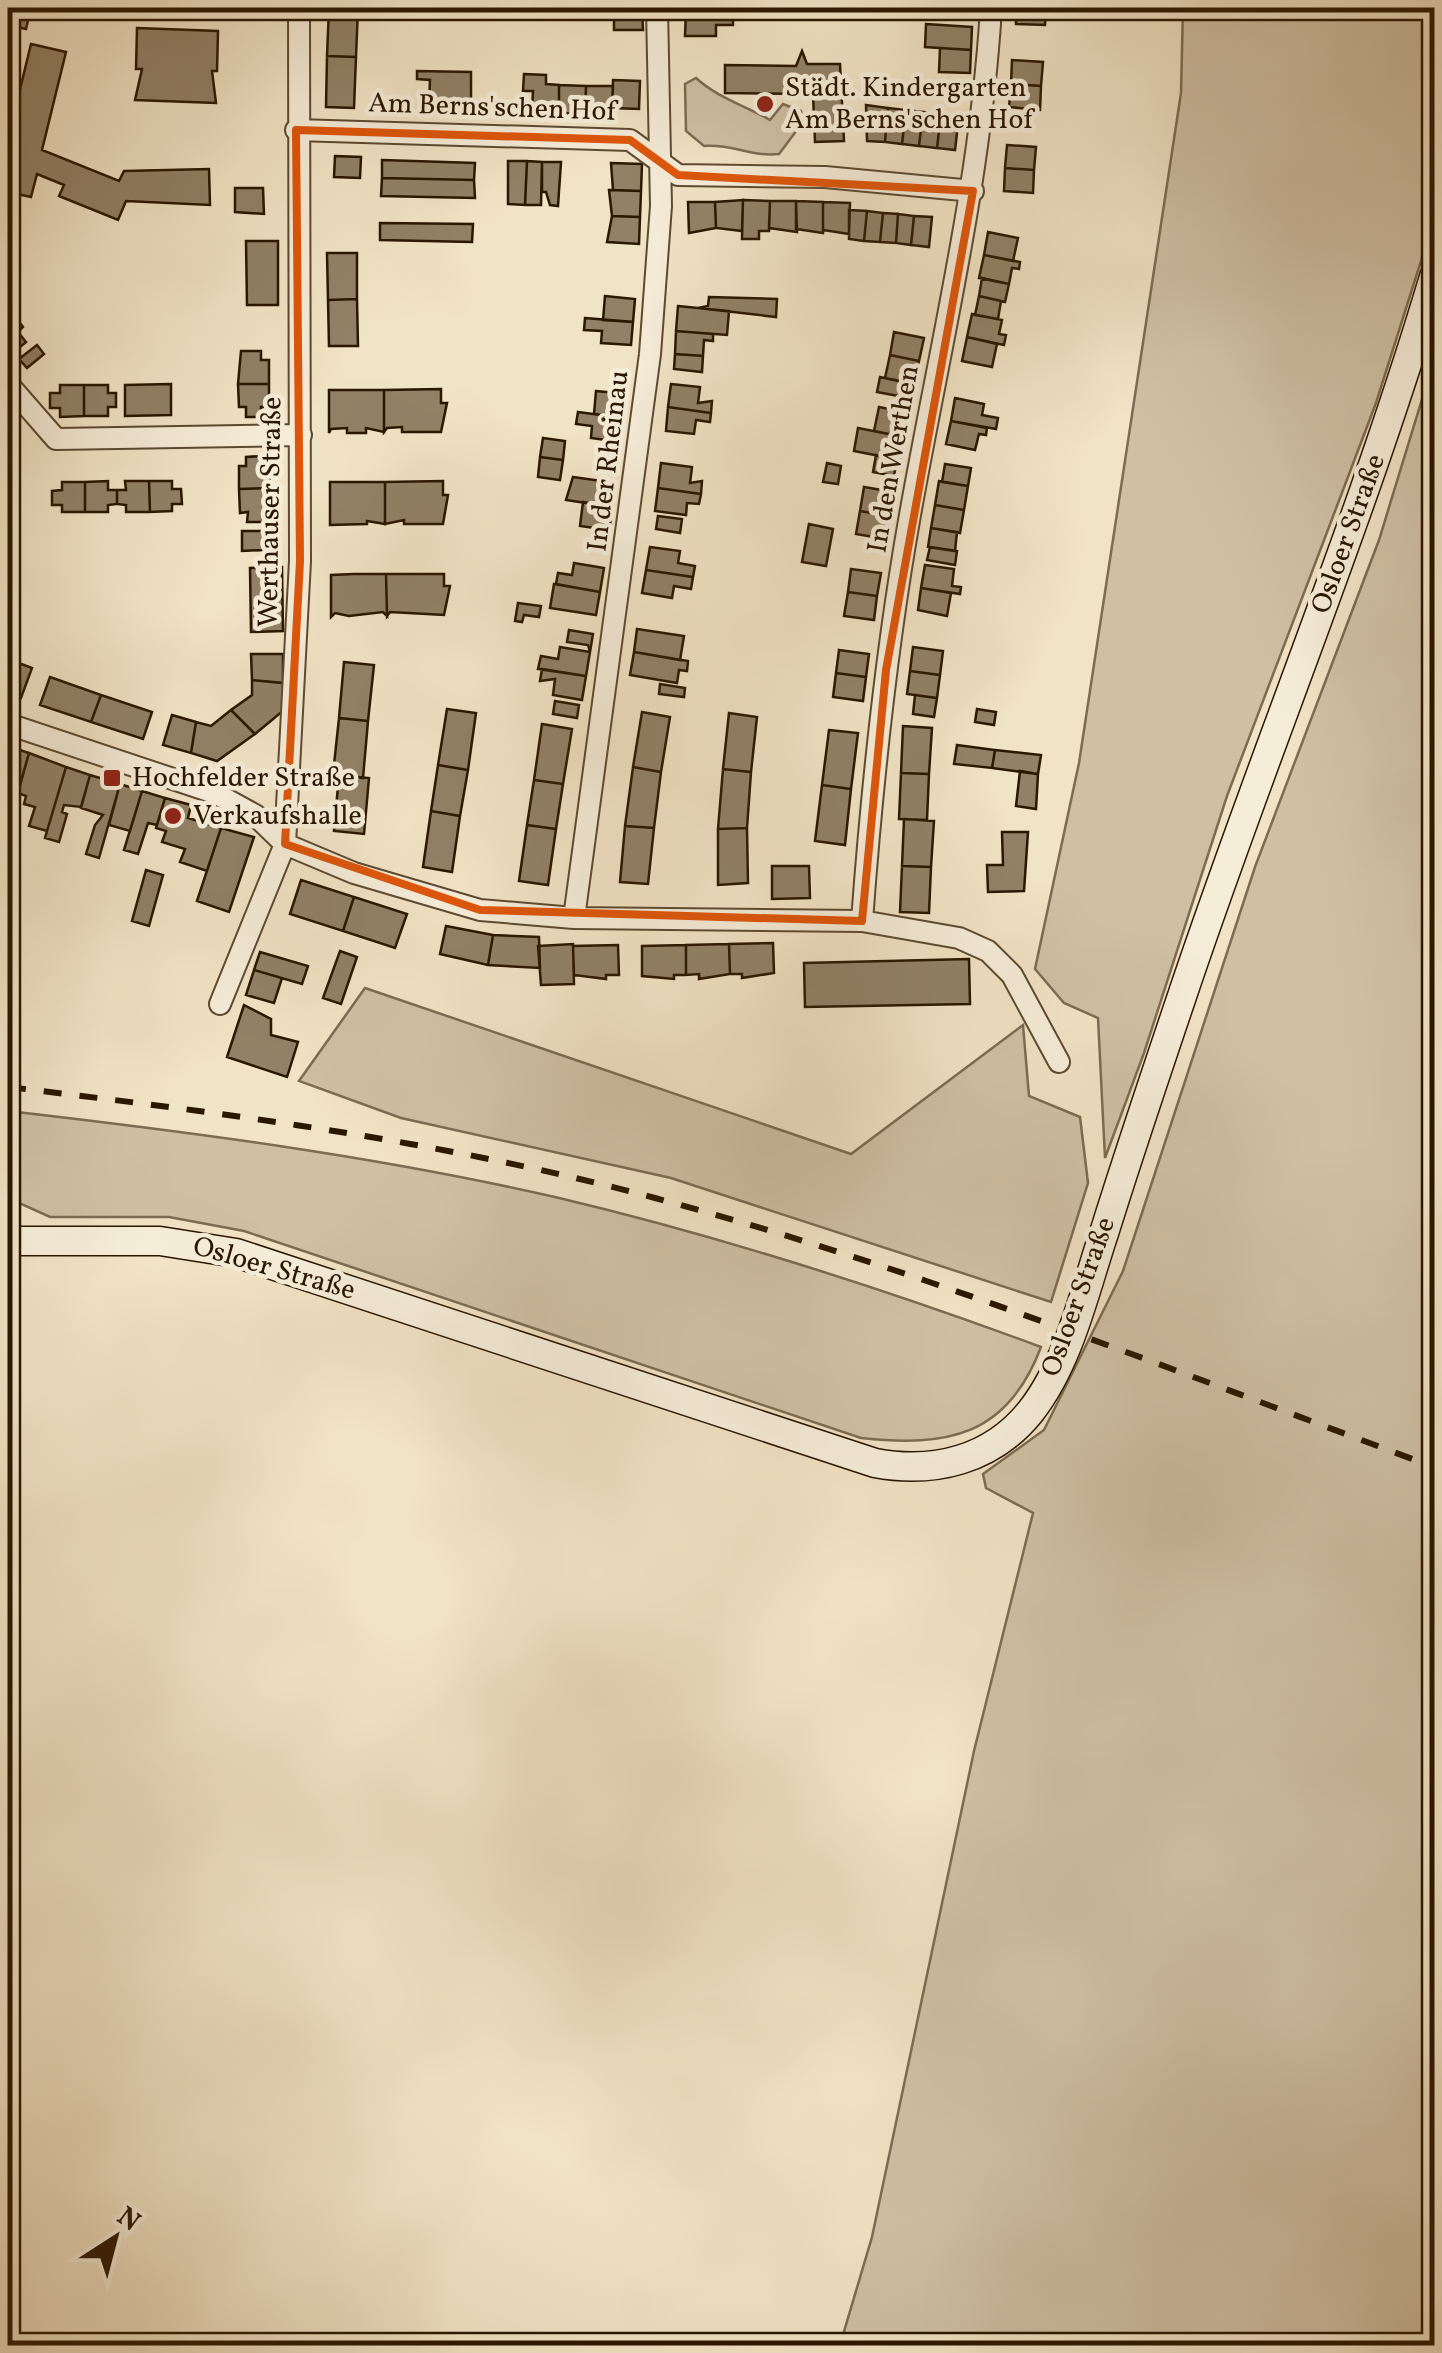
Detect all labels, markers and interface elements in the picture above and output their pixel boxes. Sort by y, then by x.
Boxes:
place label: Städt. Kindergarten Am Berns'schen Hof [785,69,1035,140]
street label: Am Berns'schen Hof [367,84,619,132]
marker: Städt. Kindergarten Am Berns'schen Hof [754,93,776,115]
street label: In den Werthen [858,362,930,556]
street label: In der Rheinau [579,368,639,554]
street label: Werthauser Straße [249,396,293,628]
street label: Osloer Straße [1302,449,1396,619]
place label: Hochfelder Straße [132,759,355,798]
marker: Hochfelder Straße [101,767,123,789]
place label: Verkaufshalle [193,797,362,836]
marker: Verkaufshalle [162,805,184,827]
street label: Osloer Straße [1032,1212,1126,1382]
street label: Osloer Straße [188,1227,360,1311]
north arrow [65,2188,165,2288]
text: N [109,2198,148,2242]

